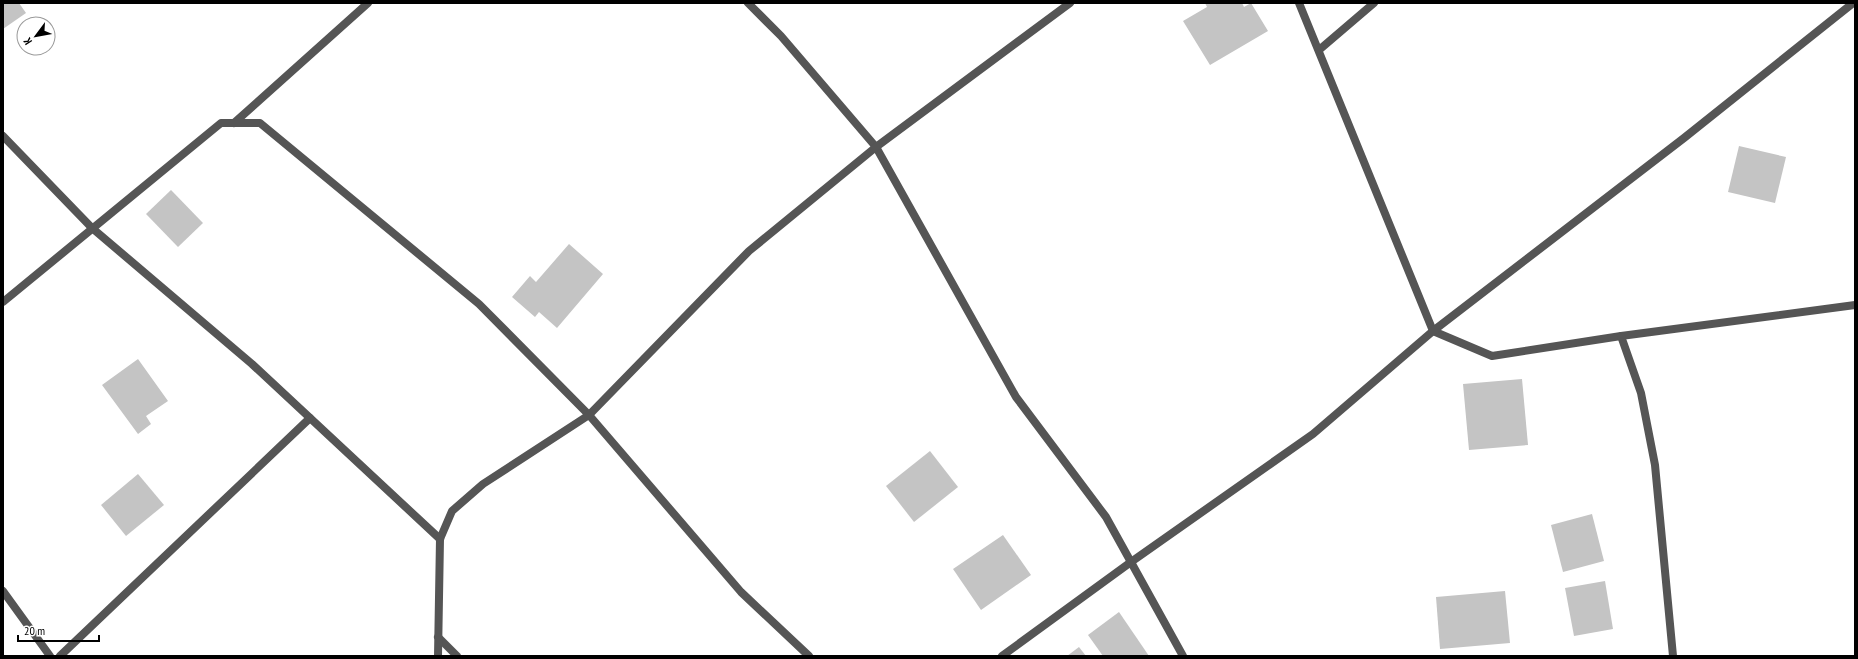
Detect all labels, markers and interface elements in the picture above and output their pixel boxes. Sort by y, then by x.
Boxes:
north arrow [16,16,56,56]
text: K [20,35,35,47]
scale bar [18,617,99,643]
text: 20 m [24,623,45,638]

